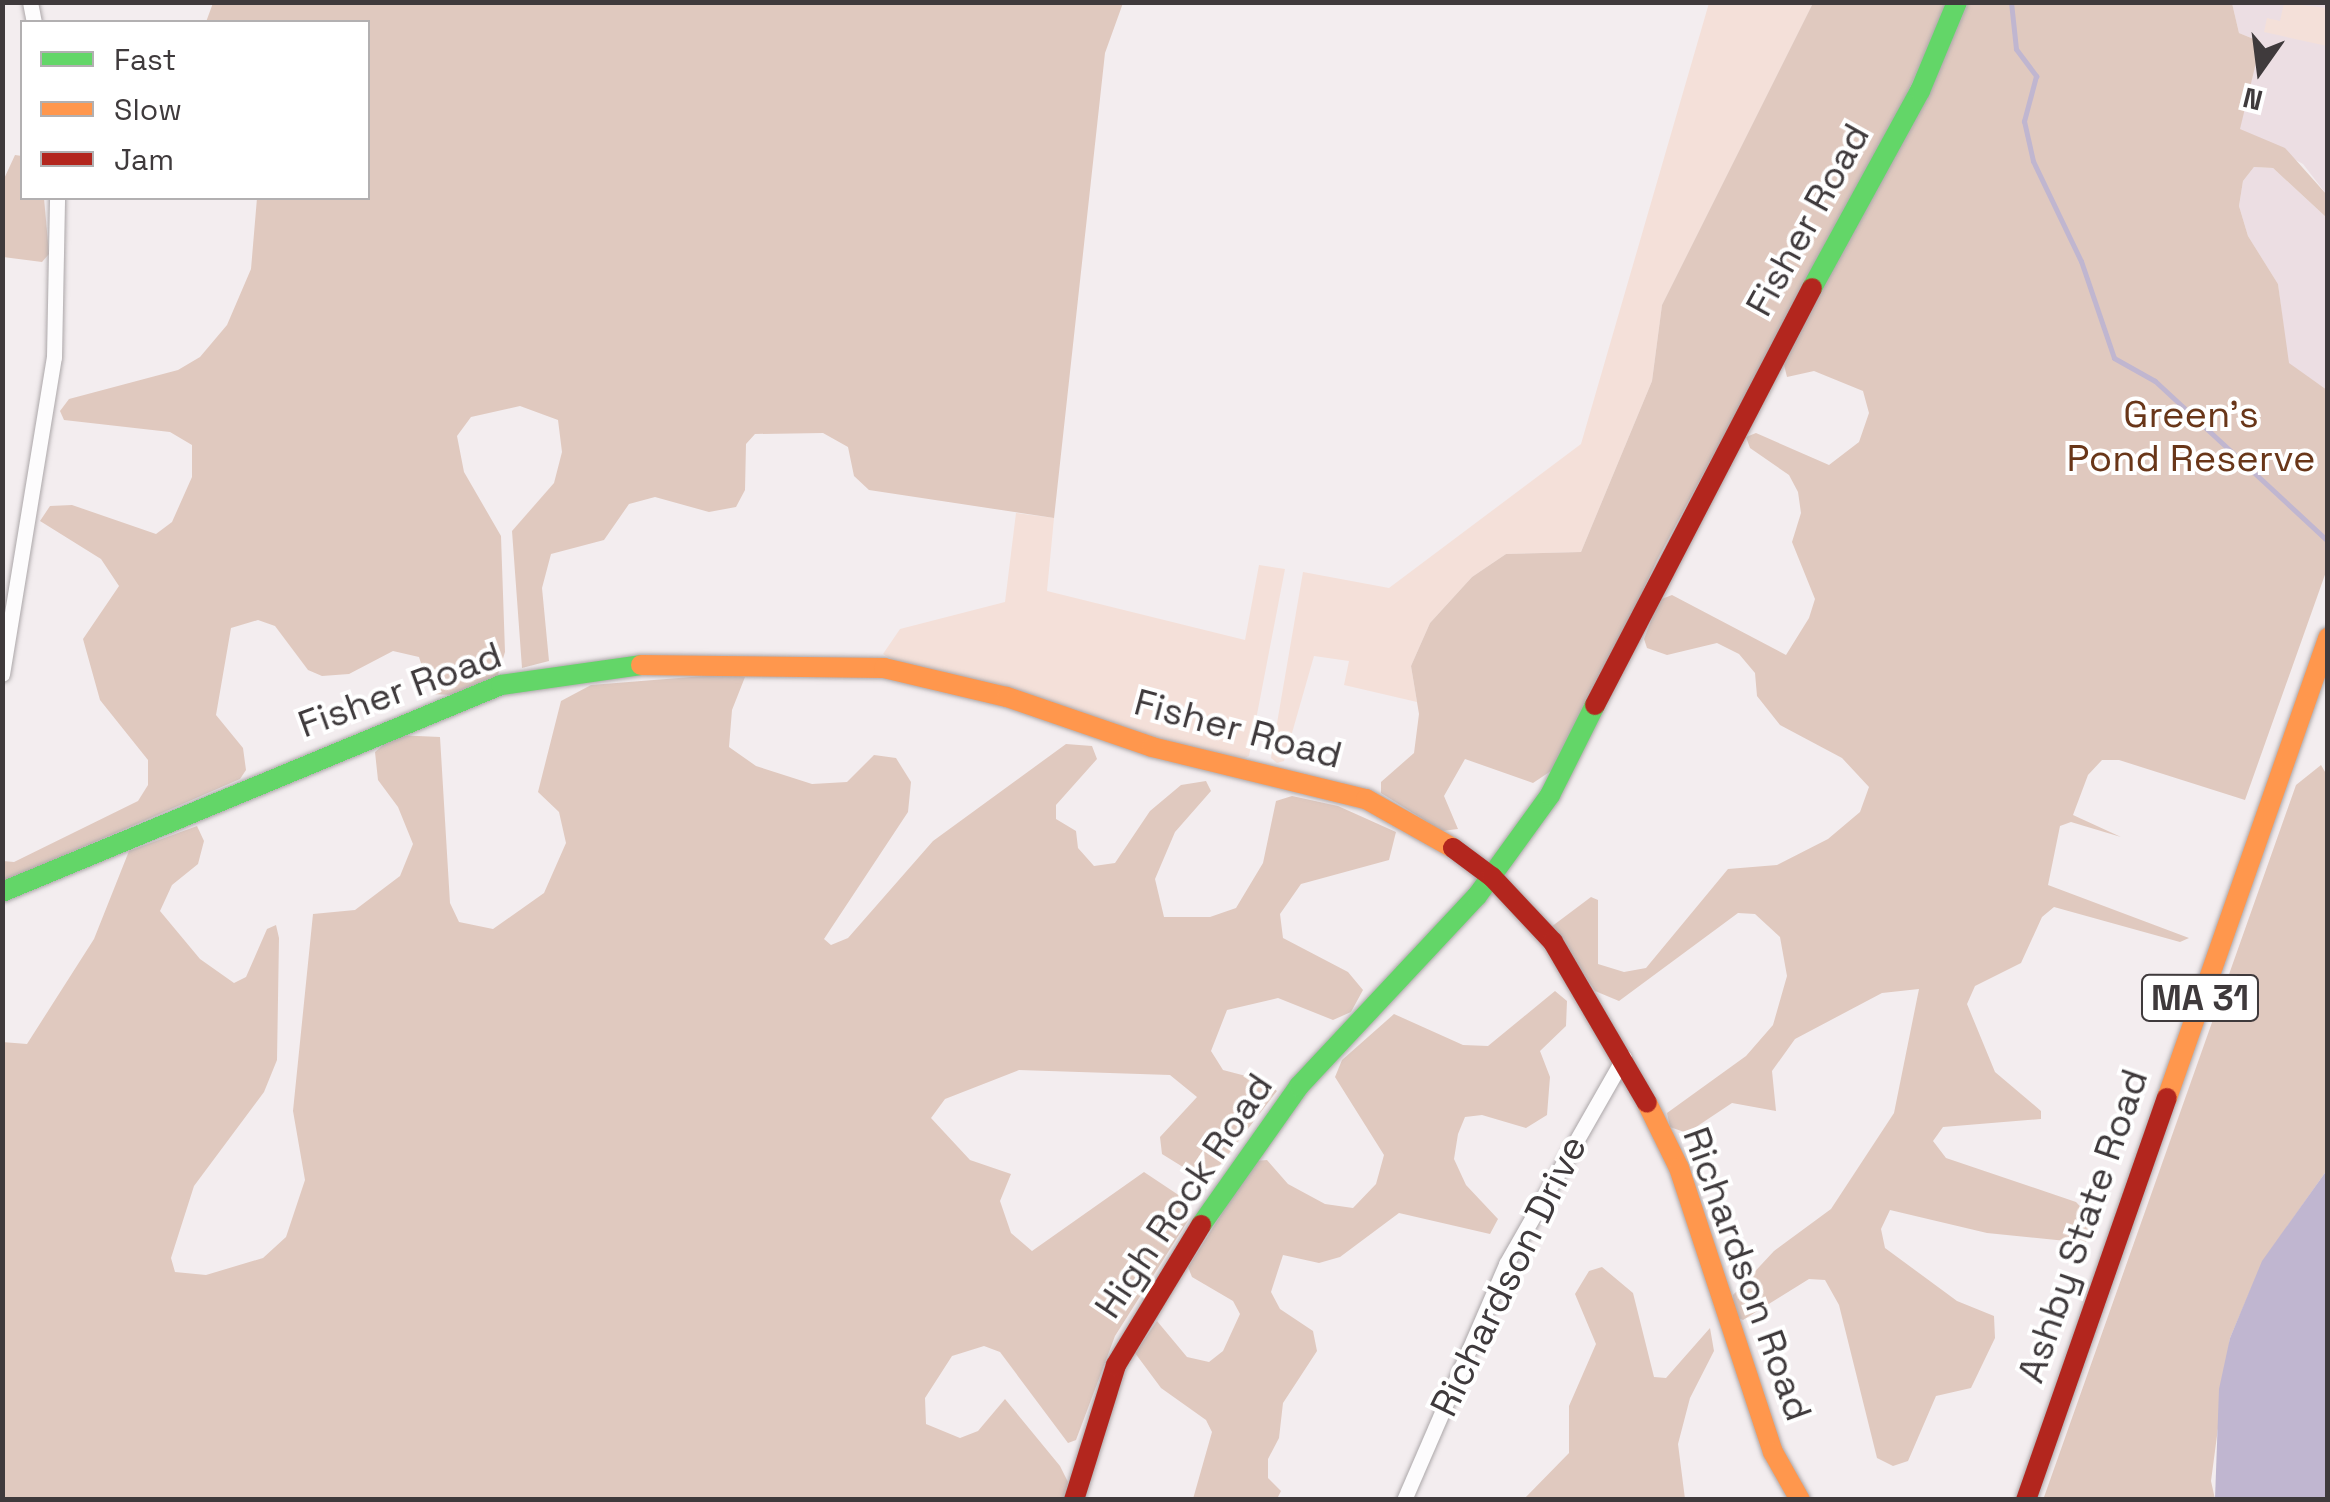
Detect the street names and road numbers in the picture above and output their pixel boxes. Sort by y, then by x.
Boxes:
street label: Fisher Road [1736,116,1880,324]
street label: Fisher Road [292,632,508,748]
street label: Fisher Road [1129,679,1347,779]
road number: MA 31 [2140,968,2260,1028]
street label: Ashby State Road [2008,1063,2158,1389]
street label: High Rock Road [1085,1065,1283,1327]
street label: Richardson Road [1673,1121,1821,1427]
street label: Richardson Drive [1421,1128,1597,1424]

